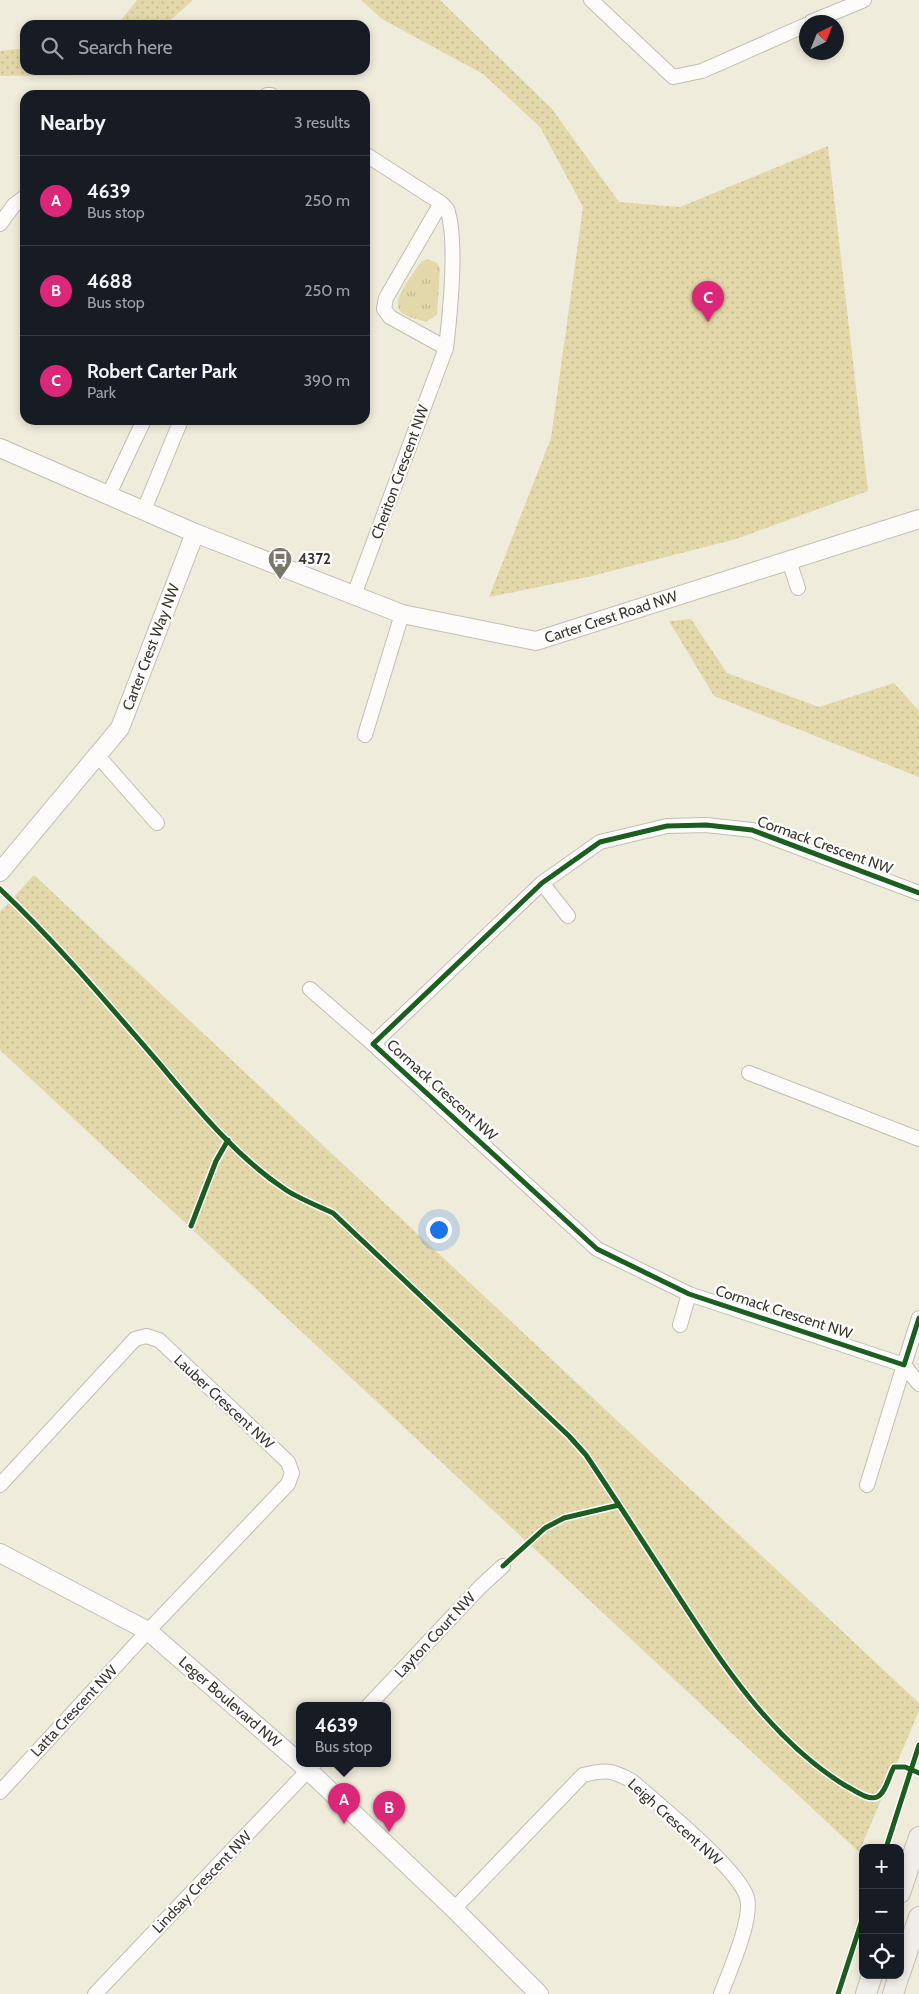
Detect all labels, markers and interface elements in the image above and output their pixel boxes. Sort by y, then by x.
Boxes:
north arrow [799,15,844,60]
search box [20,20,370,75]
icon: search [38,34,66,62]
text: Search here [78,36,172,59]
text: Nearby [40,110,106,135]
text: 3 results [294,113,350,132]
text: 4639 [87,180,130,203]
text: A [51,191,61,210]
text: 250 m [304,191,350,210]
text: Bus stop [87,203,145,222]
text: 4688 [87,270,132,293]
text: B [51,281,61,300]
text: 250 m [304,281,350,300]
pin: C [692,281,724,322]
text: Bus stop [87,293,145,312]
text: Robert Carter Park [87,360,237,383]
text: C [51,371,61,390]
text: 390 m [303,371,350,390]
text: Park [87,383,116,402]
street label: Cheriton Crescent NW [367,402,433,542]
bus stop icon: 4372 [267,546,293,580]
place label: 4372 [298,550,331,568]
street label: Carter Crest Way NW [119,580,184,713]
street label: Carter Crest Road NW [542,587,680,647]
street label: Cormack Crescent NW [755,812,896,878]
street label: Cormack Crescent NW [383,1036,502,1145]
your location [426,1217,452,1243]
street label: Cormack Crescent NW [713,1281,855,1343]
street label: Lauber Crescent NW [170,1351,278,1453]
street label: Layton Court NW [391,1588,480,1681]
street label: Leger Boulevard NW [175,1653,286,1752]
street label: Latta Crescent NW [27,1661,122,1761]
popup [296,1702,391,1767]
text: 4639 [315,1714,358,1737]
text: Bus stop [315,1737,372,1756]
street label: Leigh Crescent NW [624,1775,726,1870]
pin: A [328,1783,360,1824]
pin: B [373,1791,405,1832]
street label: Lindsay Crescent NW [149,1827,256,1937]
map controls [859,1844,904,1979]
button: + [859,1844,904,1889]
button: − [859,1889,904,1934]
button: locate [859,1934,904,1979]

